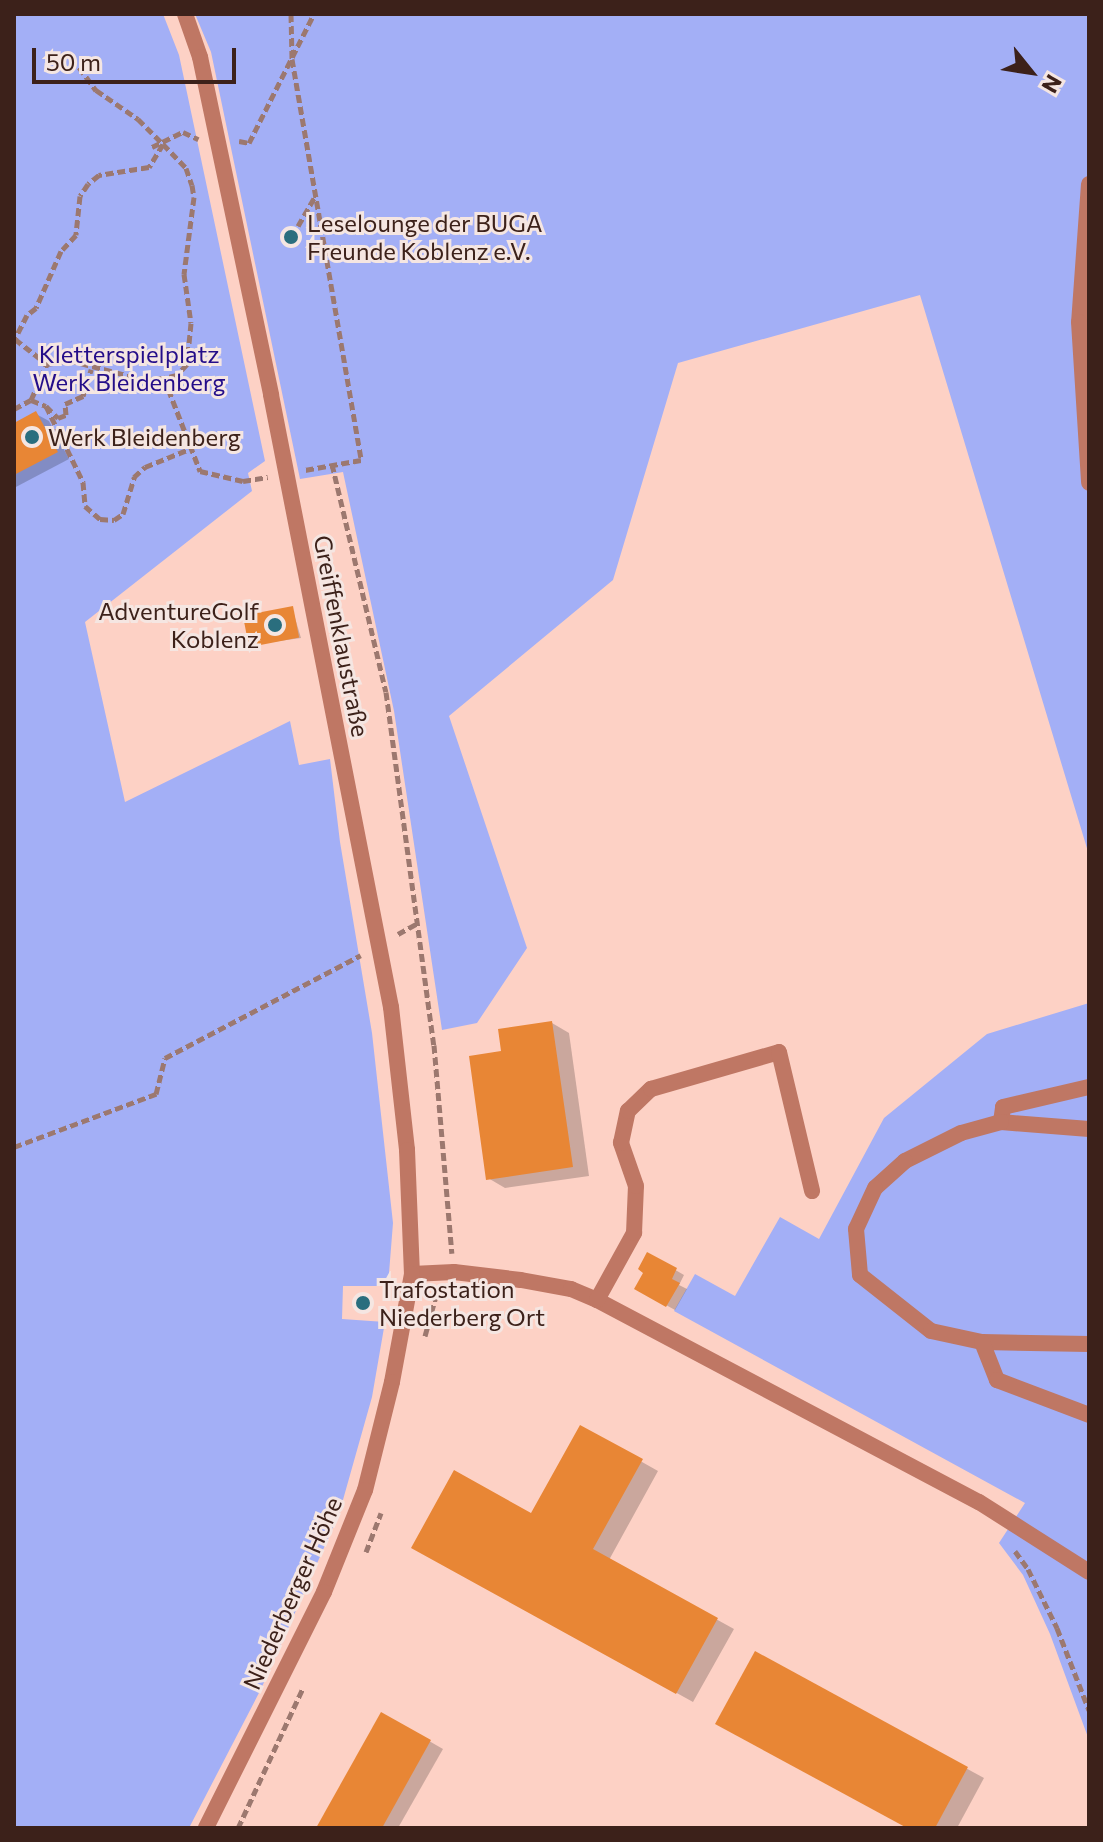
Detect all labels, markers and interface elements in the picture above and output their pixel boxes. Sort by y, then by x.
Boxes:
scale bar [36,32,240,82]
north arrow [991,32,1071,112]
text: 50 m [46,47,101,76]
text: N [1036,70,1068,98]
place label: Leselounge der BUGA Freunde Koblenz e.V. [307,209,542,265]
marker: Leselounge der BUGA Freunde Koblenz e.V. [282,228,300,246]
park label: Kletterspielplatz Werk Bleidenberg [33,340,225,396]
place label: Werk Bleidenberg [48,423,241,451]
marker: Werk Bleidenberg [23,428,41,446]
street label: Greiffenklaustraße [308,533,376,739]
place label: AdventureGolf Koblenz [98,597,259,653]
marker: AdventureGolf Koblenz [266,616,284,634]
place label: Trafostation Niederberg Ort [379,1275,545,1331]
marker: Trafostation Niederberg Ort [354,1294,372,1312]
street label: Niederberger Höhe [237,1492,347,1694]

